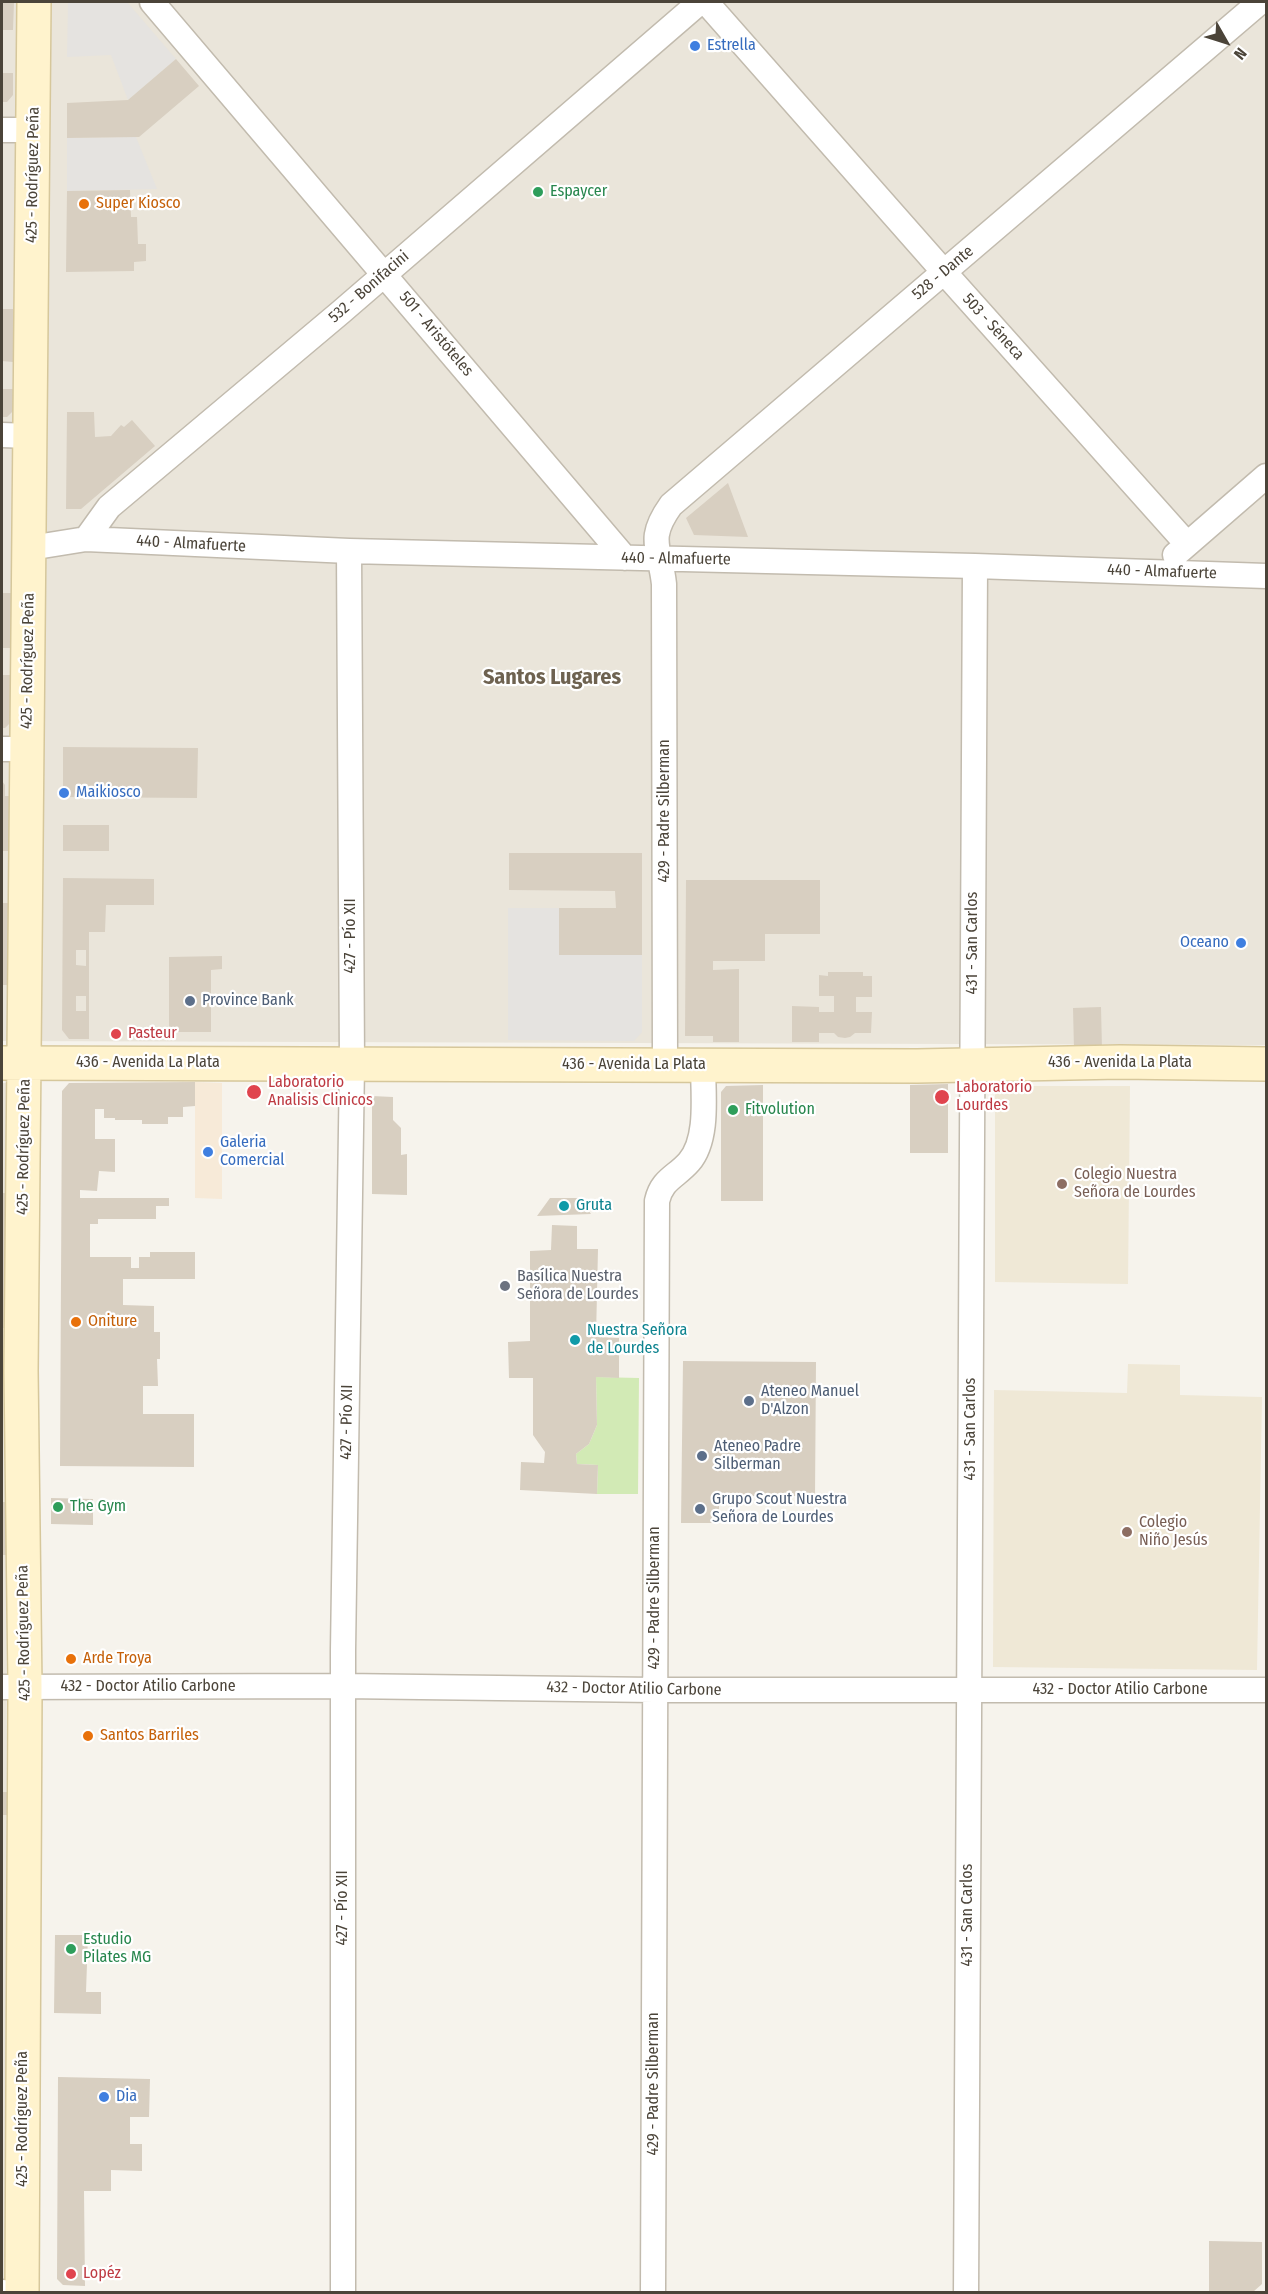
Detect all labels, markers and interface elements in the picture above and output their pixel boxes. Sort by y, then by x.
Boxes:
north arrow [1196,12,1256,72]
place label: Estrella [707,36,756,56]
marker: Estrella [688,39,702,53]
text: N [1230,44,1251,63]
street label: 425 - Rodríguez Peña [22,107,44,243]
place label: Espaycer [550,182,607,202]
marker: Espaycer [531,185,545,199]
place label: Super Kiosco [96,194,181,214]
marker: Super Kiosco [77,197,91,211]
street label: 528 - Dante [908,242,978,304]
street label: 532 - Bonifacini [325,247,413,327]
street label: 501 - Aristóteles [395,288,477,380]
street label: 503 - Séneca [958,290,1028,364]
street label: 440 - Almafuerte [136,532,246,556]
street label: 440 - Almafuerte [621,548,731,570]
street label: 440 - Almafuerte [1107,560,1217,584]
street label: 425 - Rodríguez Peña [17,593,39,729]
district label: Santos Lugares [483,665,621,691]
street label: 429 - Padre Silberman [655,739,675,883]
place label: Maikiosco [76,783,141,803]
marker: Maikiosco [57,786,71,800]
street label: 431 - San Carlos [963,892,983,994]
street label: 427 - Pío XII [341,898,361,974]
place label: Oceano [1180,933,1229,953]
marker: Oceano [1234,936,1248,950]
place label: Province Bank [202,991,294,1011]
marker: Province Bank [183,994,197,1008]
place label: Pasteur [128,1024,177,1044]
marker: Pasteur [109,1027,123,1041]
street label: 436 - Avenida La Plata [76,1053,220,1073]
street label: 436 - Avenida La Plata [1048,1053,1192,1073]
street label: 436 - Avenida La Plata [562,1055,706,1075]
place label: Laboratorio Analisis Clinicos [268,1073,373,1111]
place label: Laboratorio Lourdes [956,1078,1032,1116]
street label: 425 - Rodríguez Peña [13,1079,35,1215]
marker: Laboratorio Analisis Clinicos [245,1083,263,1101]
marker: Laboratorio Lourdes [933,1088,951,1106]
place label: Fitvolution [745,1100,815,1120]
marker: Fitvolution [726,1103,740,1117]
place label: Galeria Comercial [220,1133,284,1171]
marker: Galeria Comercial [201,1145,215,1159]
place label: Colegio Nuestra Señora de Lourdes [1074,1165,1196,1203]
marker: Colegio Nuestra Señora de Lourdes [1055,1177,1069,1191]
place label: Gruta [576,1196,612,1216]
marker: Gruta [557,1199,571,1213]
place label: Basílica Nuestra Señora de Lourdes [517,1267,639,1305]
marker: Basílica Nuestra Señora de Lourdes [498,1279,512,1293]
place label: Oniture [88,1312,137,1332]
marker: Oniture [69,1315,83,1329]
place label: Nuestra Señora de Lourdes [587,1321,687,1359]
marker: Nuestra Señora de Lourdes [568,1333,582,1347]
street label: 431 - San Carlos [961,1378,981,1480]
place label: Ateneo Manuel D'Alzon [761,1382,859,1420]
street label: 427 - Pío XII [337,1384,357,1460]
marker: Ateneo Manuel D'Alzon [742,1394,756,1408]
place label: Ateneo Padre Silberman [714,1437,801,1475]
marker: Ateneo Padre Silberman [695,1449,709,1463]
place label: Grupo Scout Nuestra Señora de Lourdes [712,1490,847,1528]
place label: The Gym [70,1497,126,1517]
marker: The Gym [51,1500,65,1514]
marker: Grupo Scout Nuestra Señora de Lourdes [693,1502,707,1516]
place label: Colegio Niño Jesús [1139,1513,1208,1551]
marker: Colegio Niño Jesús [1120,1525,1134,1539]
street label: 429 - Padre Silberman [645,1526,665,1670]
street label: 425 - Rodríguez Peña [13,1565,35,1701]
place label: Arde Troya [83,1649,152,1669]
marker: Arde Troya [64,1652,78,1666]
street label: 432 - Doctor Atilio Carbone [60,1677,236,1697]
street label: 432 - Doctor Atilio Carbone [546,1678,722,1700]
street label: 432 - Doctor Atilio Carbone [1032,1680,1208,1700]
place label: Santos Barriles [100,1726,199,1746]
marker: Santos Barriles [81,1729,95,1743]
street label: 431 - San Carlos [958,1864,978,1966]
street label: 427 - Pío XII [333,1870,353,1946]
place label: Estudio Pilates MG [83,1930,151,1968]
marker: Estudio Pilates MG [64,1942,78,1956]
street label: 429 - Padre Silberman [644,2012,664,2156]
street label: 425 - Rodríguez Peña [13,2051,33,2187]
place label: Dia [116,2087,137,2107]
marker: Dia [97,2090,111,2104]
place label: Lopéz [83,2264,121,2284]
marker: Lopéz [64,2267,78,2281]

